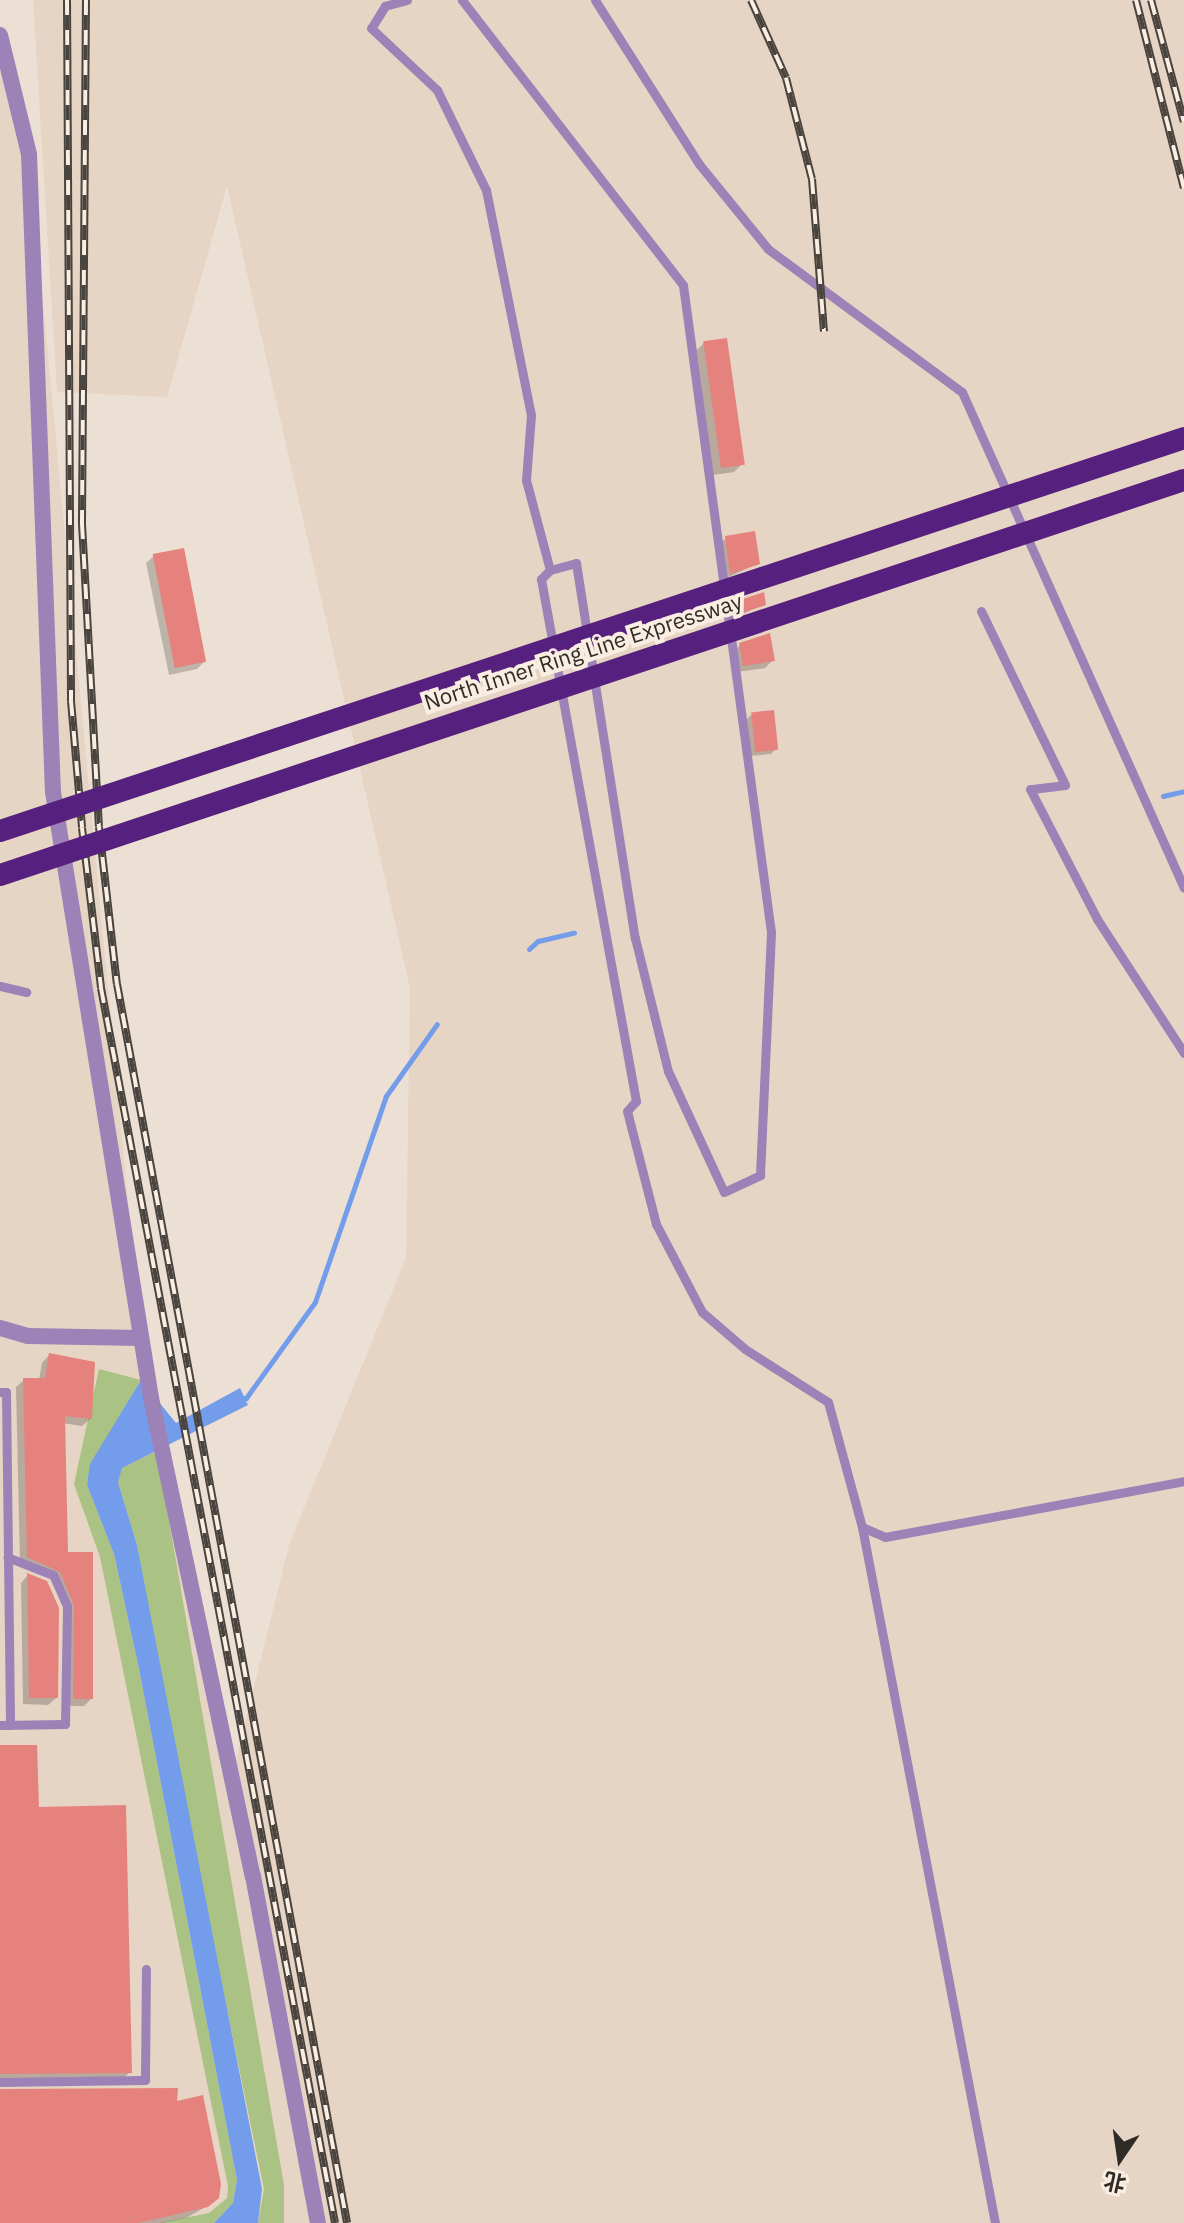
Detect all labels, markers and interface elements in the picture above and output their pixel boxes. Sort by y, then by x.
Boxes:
street label: North Inner Ring Line Expressway [421,587,745,715]
north arrow [1080,2119,1160,2199]
text: 北 [1101,2166,1128,2199]

